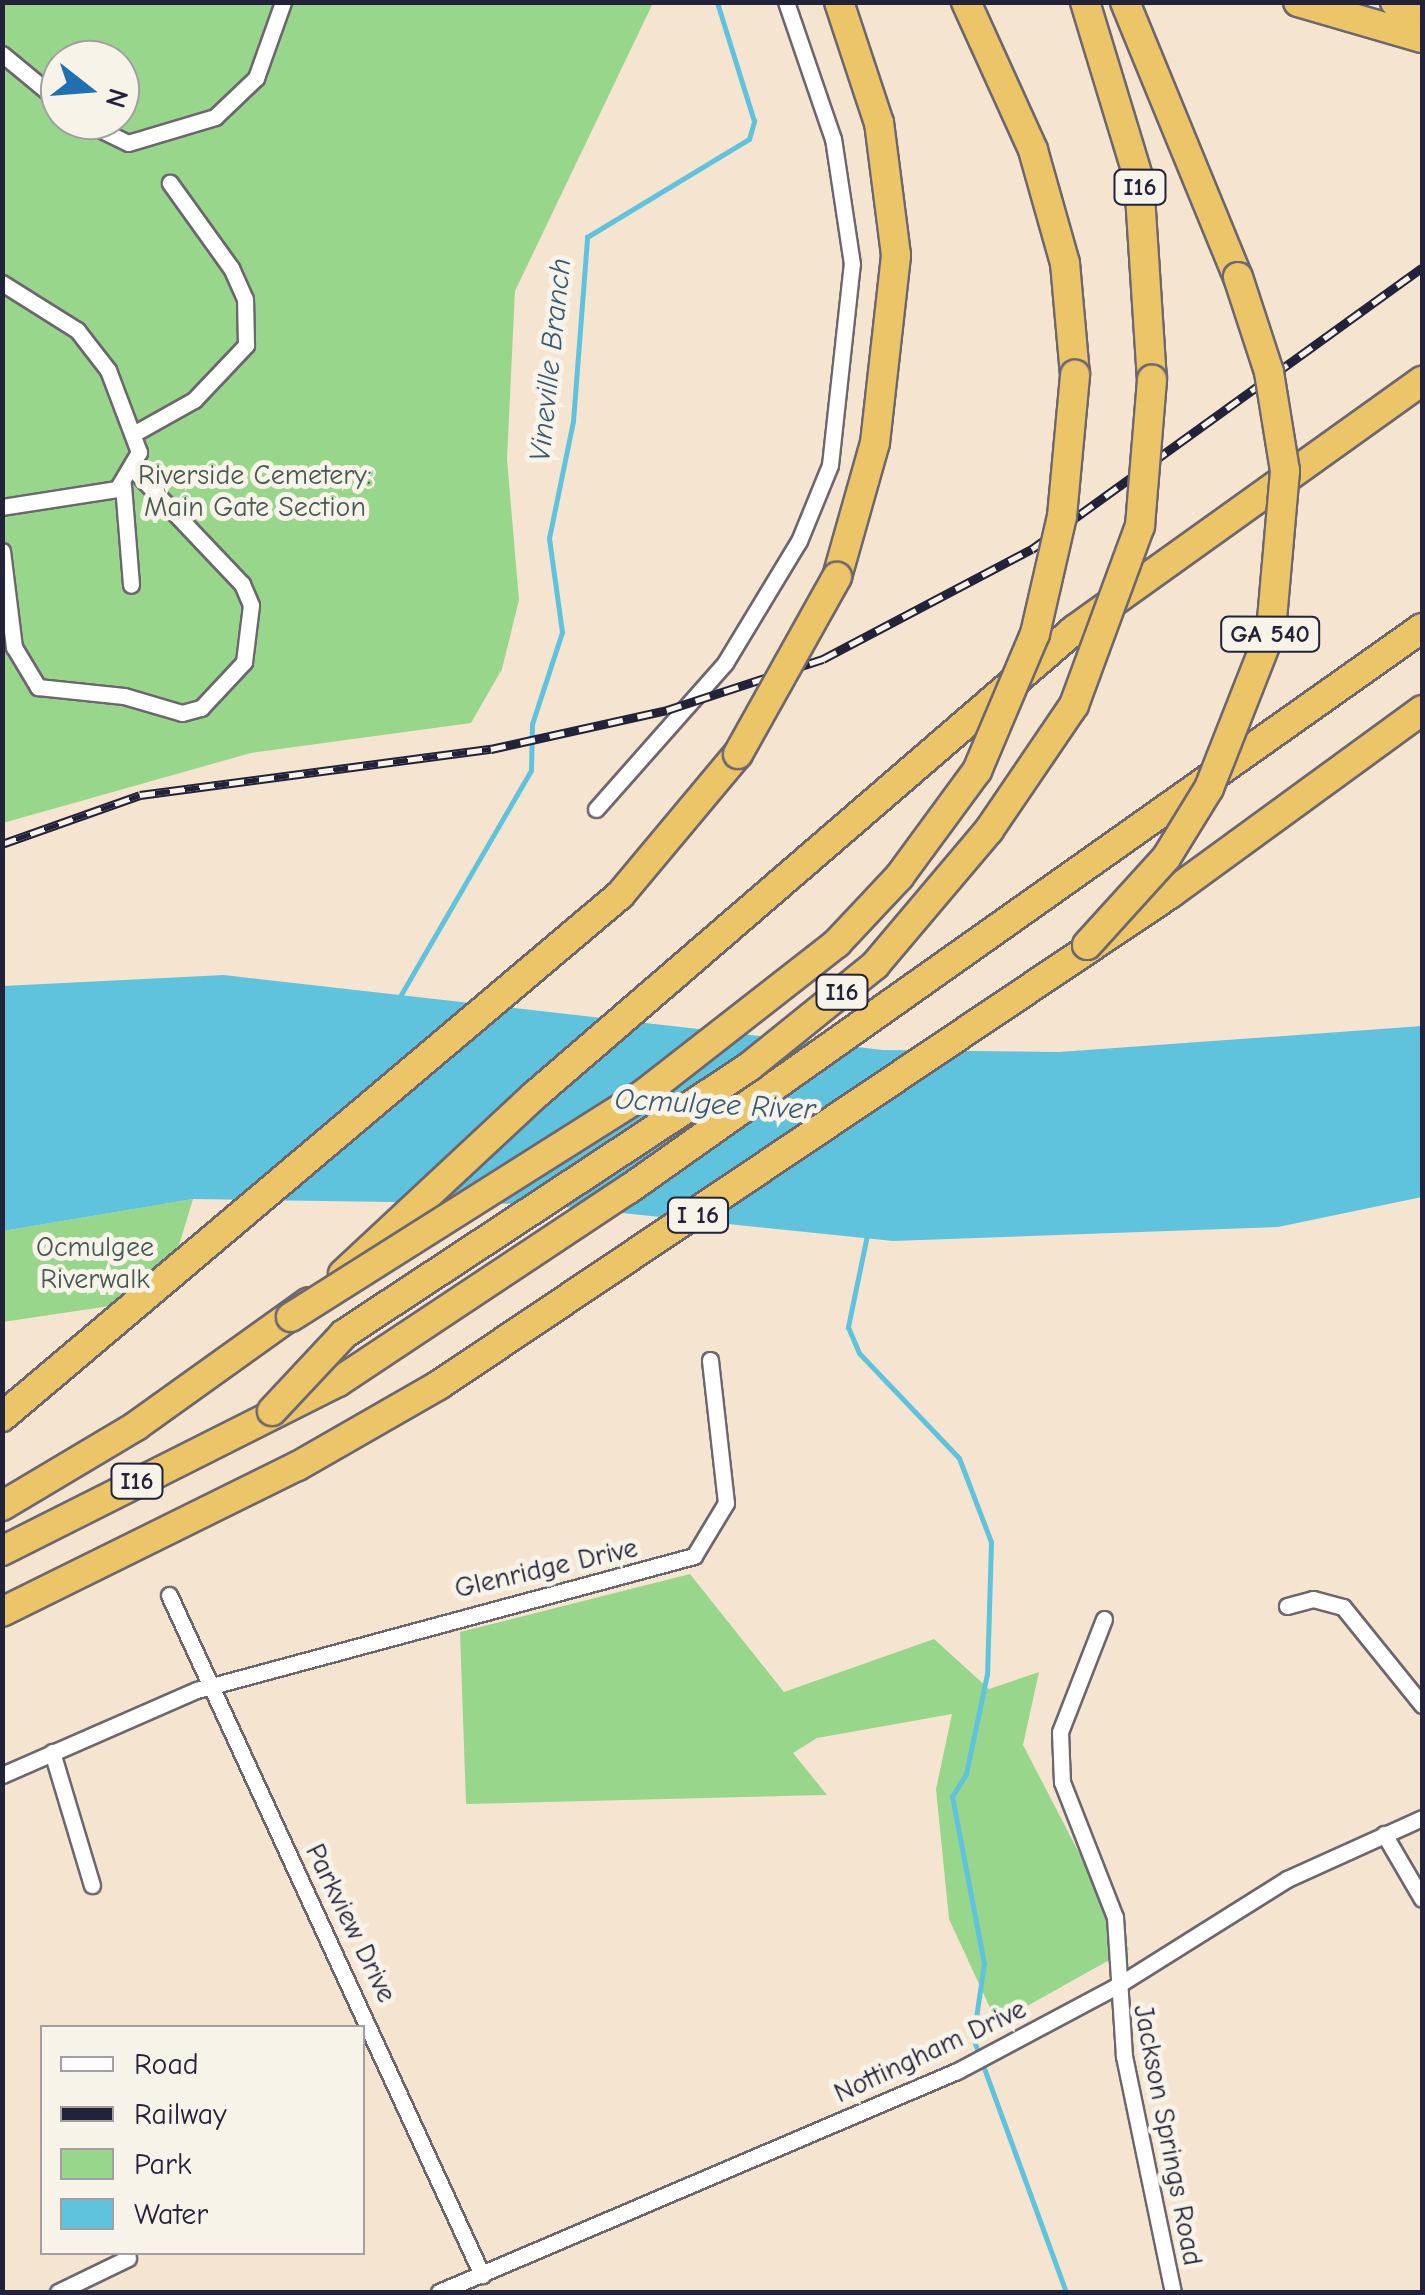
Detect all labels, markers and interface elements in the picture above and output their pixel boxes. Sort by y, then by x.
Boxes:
north arrow [40,40,140,140]
text: N [99,85,135,112]
road number: I16 [1112,167,1168,207]
water label: Vineville Branch [522,256,580,464]
park label: Riverside Cemetery: Main Gate Section [138,458,372,524]
road number: GA 540 [1220,614,1320,654]
road number: I16 [814,972,870,1012]
water label: Ocmulgee River [614,1082,816,1128]
road number: I 16 [666,1195,730,1235]
park label: Ocmulgee Riverwalk [36,1230,154,1296]
road number: I16 [110,1461,164,1501]
street label: Glenridge Drive [451,1531,641,1605]
street label: Parkview Drive [298,1838,404,2008]
street label: Nottingham Drive [829,1992,1031,2110]
street label: Jackson Springs Road [1126,2002,1210,2268]
legend [40,2025,365,2255]
text: Road [134,2047,199,2082]
text: Railway [134,2097,227,2132]
text: Park [134,2147,191,2182]
text: Water [134,2197,208,2232]

